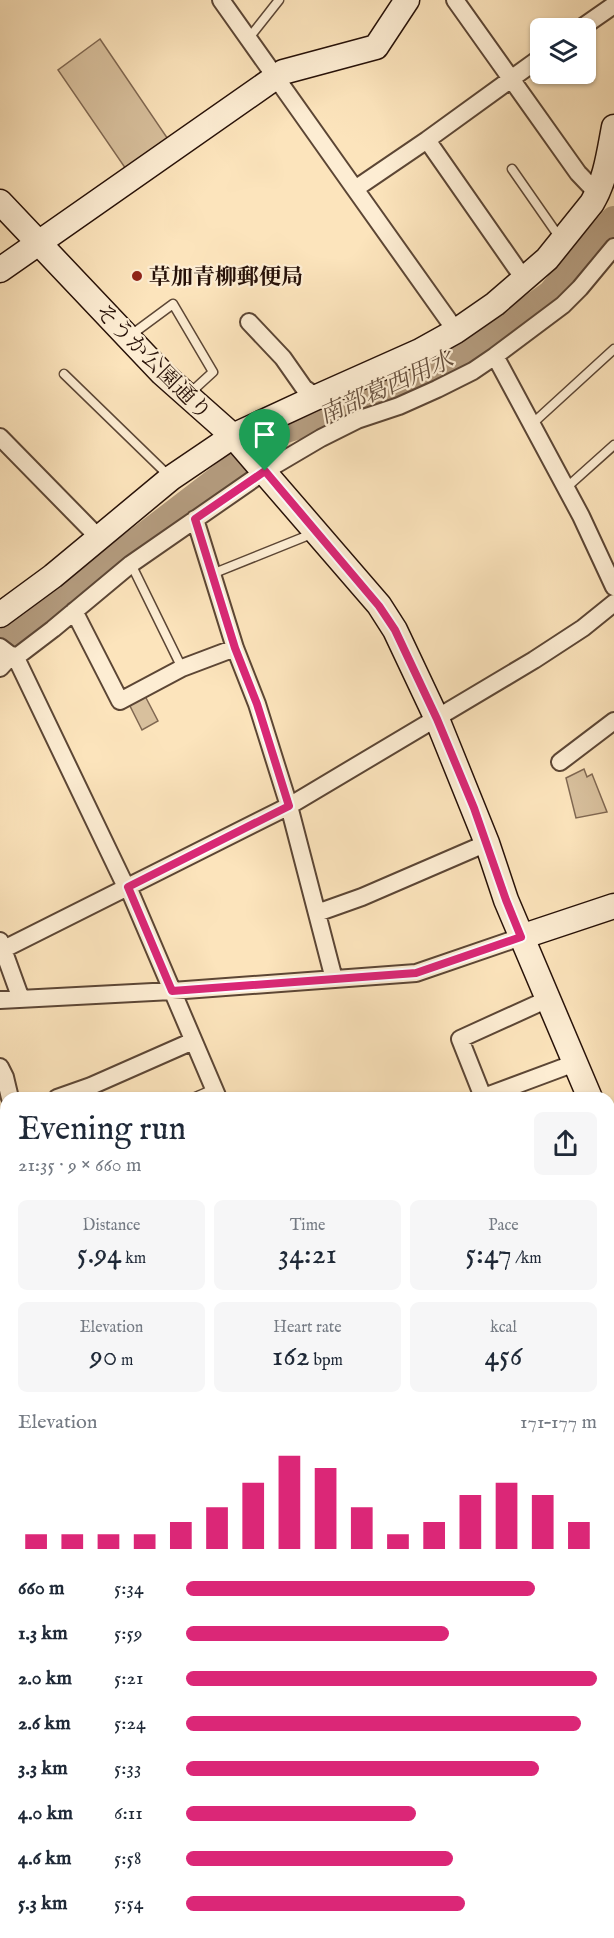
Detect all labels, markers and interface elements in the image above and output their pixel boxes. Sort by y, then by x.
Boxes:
map controls [530,18,596,84]
button: layers [530,18,596,84]
place label: 草加青柳郵便局 [149,264,303,292]
marker: 草加青柳郵便局 [130,269,144,283]
street label: そうか公園通り [88,298,217,427]
water label: 南部葛西用水 [315,344,461,432]
pin [239,409,290,471]
icon: arrive [248,418,281,451]
text: Evening run [18,1109,186,1151]
button: share [534,1112,597,1175]
text: 21:35 · 9 × 660 m [18,1153,141,1178]
text: Distance [83,1216,140,1236]
text: Time [290,1216,325,1236]
text: Pace [488,1216,519,1236]
text: 5.94 [77,1236,122,1274]
text: 34:21 [278,1236,337,1274]
text: 5:47 [465,1236,512,1274]
text: km [122,1249,146,1269]
text: /km [512,1249,542,1269]
text: Elevation [80,1318,143,1338]
text: Heart rate [273,1318,342,1338]
text: kcal [490,1318,517,1338]
text: 90 [90,1338,117,1376]
text: 162 [272,1338,310,1376]
text: 456 [484,1338,523,1376]
text: m [117,1351,133,1371]
text: bpm [310,1351,343,1371]
text: Elevation [18,1410,97,1435]
text: 171–177 m [520,1410,597,1435]
text: 660 m [18,1576,65,1601]
text: 5:34 [114,1576,144,1601]
text: 1.3 km [18,1621,68,1646]
text: 5:59 [114,1621,143,1646]
text: 2.0 km [18,1666,72,1691]
text: 5:21 [114,1666,143,1691]
text: 2.6 km [18,1711,71,1736]
text: 5:24 [114,1711,146,1736]
text: 3.3 km [18,1756,68,1781]
text: 5:33 [114,1756,141,1781]
text: 4.0 km [18,1801,73,1826]
text: 6:11 [114,1801,143,1826]
text: 4.6 km [18,1846,72,1871]
text: 5:58 [114,1846,142,1871]
text: 5.3 km [18,1891,68,1916]
text: 5:54 [114,1891,143,1916]

